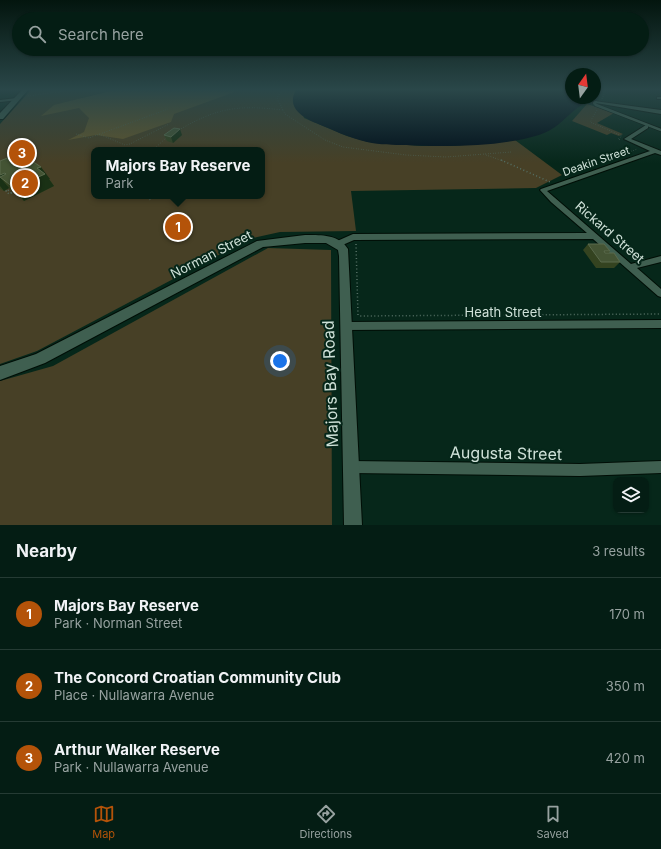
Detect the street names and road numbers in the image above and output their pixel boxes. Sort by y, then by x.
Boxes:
street label: Deakin Street [561,143,632,179]
street label: Rickard Street [572,198,648,266]
street label: Norman Street [168,227,254,281]
street label: Heath Street [465,304,541,320]
street label: Majors Bay Road [318,320,342,448]
street label: Augusta Street [450,442,562,464]

